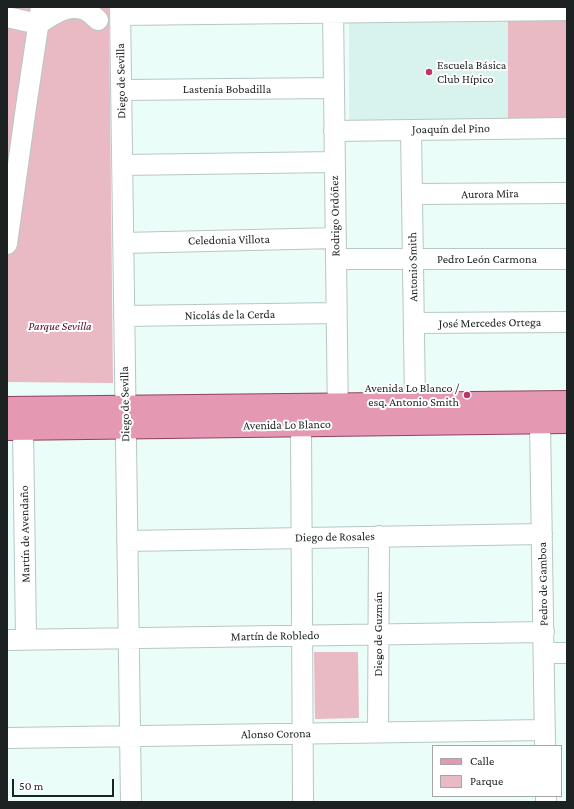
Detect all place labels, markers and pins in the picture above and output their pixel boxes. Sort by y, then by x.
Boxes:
place label: Escuela Básica Club Hípico [437,58,506,86]
marker: Escuela Básica Club Hípico [424,67,434,77]
place label: Avenida Lo Blanco / esq. Antonio Smith [365,381,459,409]
marker: Avenida Lo Blanco / esq. Antonio Smith [462,390,472,400]

